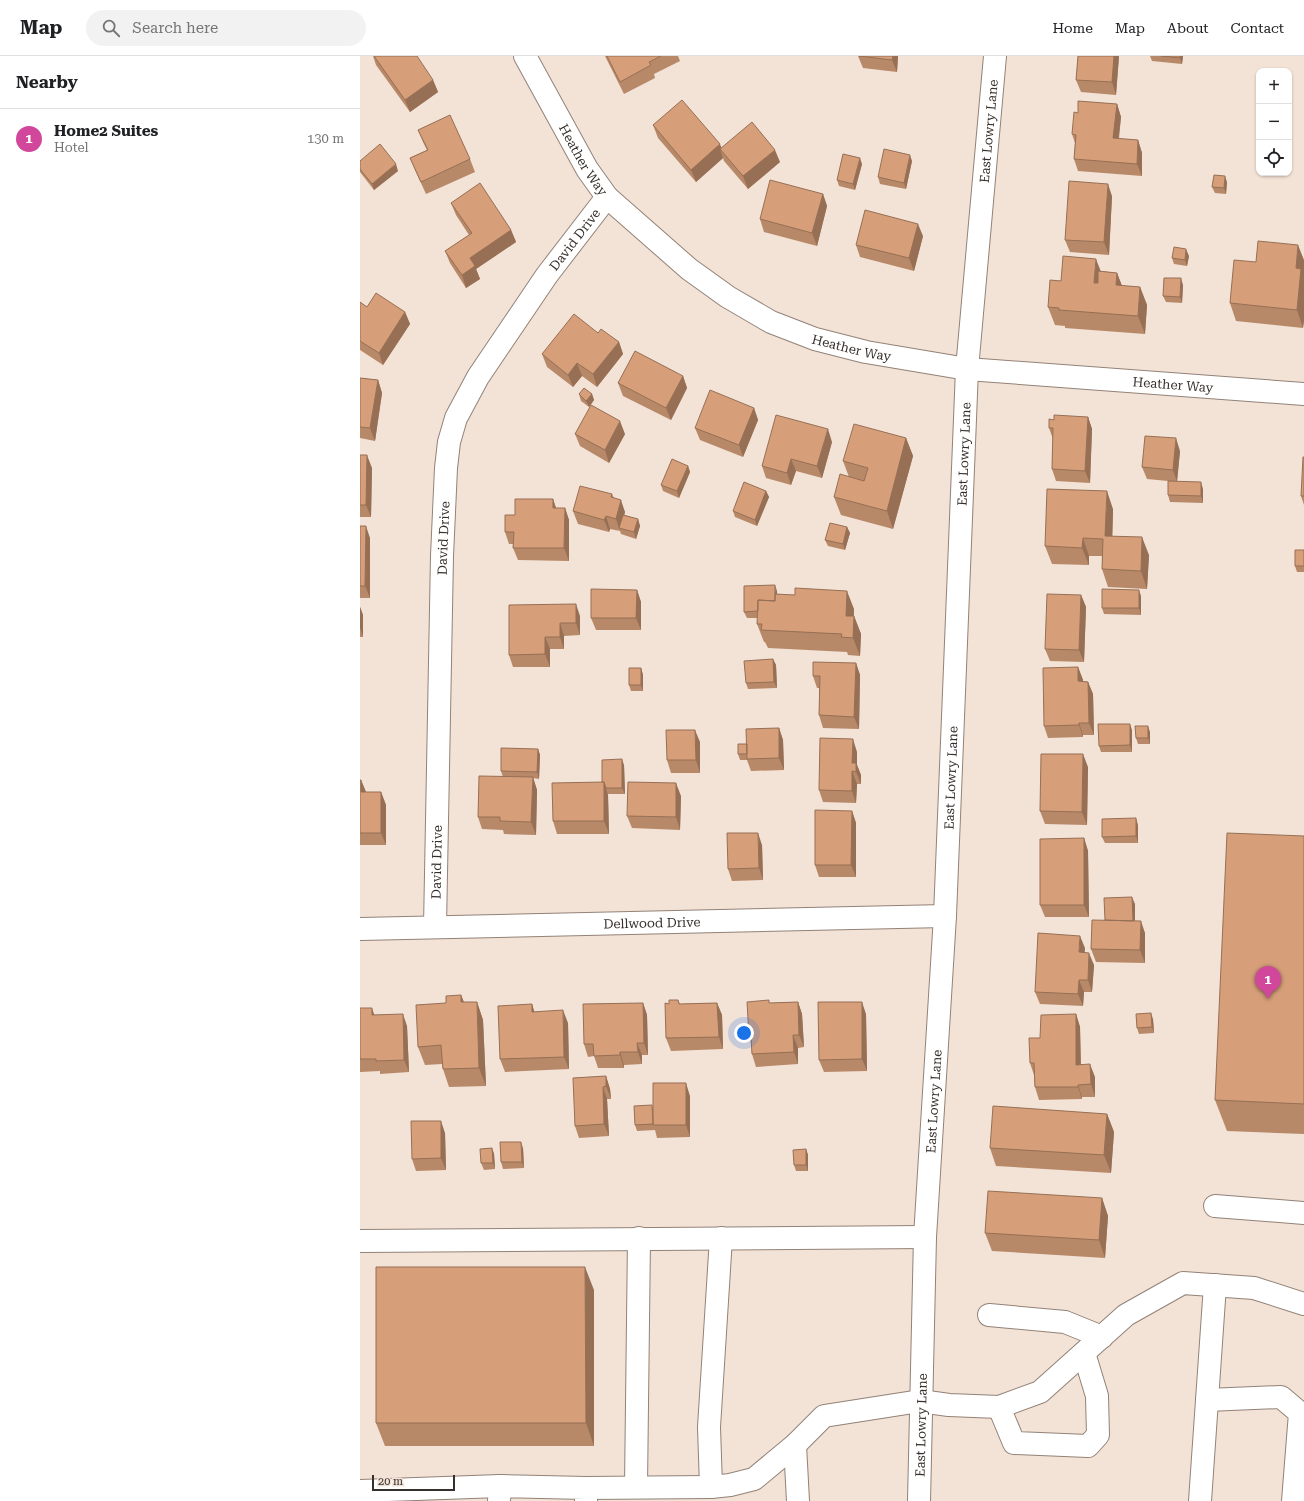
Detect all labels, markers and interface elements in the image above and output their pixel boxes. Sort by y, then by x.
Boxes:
search box [86,10,366,46]
text: Map [20,16,62,39]
icon: search [100,17,122,39]
text: Search here [132,19,218,37]
text: Home [1052,20,1093,36]
text: Map [1115,20,1145,36]
text: About [1167,20,1209,36]
text: Contact [1231,20,1284,36]
map controls [1256,68,1292,176]
button: + [1256,68,1292,104]
text: Nearby [16,72,78,92]
street label: East Lowry Lane [976,79,1000,183]
button: − [1256,104,1292,140]
street label: Heather Way [556,121,611,198]
text: Home2 Suites [54,122,158,140]
text: 1 [25,131,33,146]
text: 130 m [307,131,344,146]
text: Hotel [54,140,88,155]
button: locate [1256,140,1292,176]
street label: David Drive [546,205,603,273]
street label: Heather Way [810,331,893,364]
street label: Heather Way [1132,374,1214,395]
street label: East Lowry Lane [954,402,973,506]
street label: David Drive [434,501,452,575]
street label: East Lowry Lane [941,726,960,830]
street label: David Drive [428,825,444,899]
street label: Dellwood Drive [603,914,701,931]
pin: 1 [1255,966,1281,999]
your location [734,1023,754,1043]
street label: East Lowry Lane [923,1049,944,1154]
street label: East Lowry Lane [912,1373,929,1477]
scale bar [372,1473,455,1492]
text: 20 m [378,1475,403,1488]

